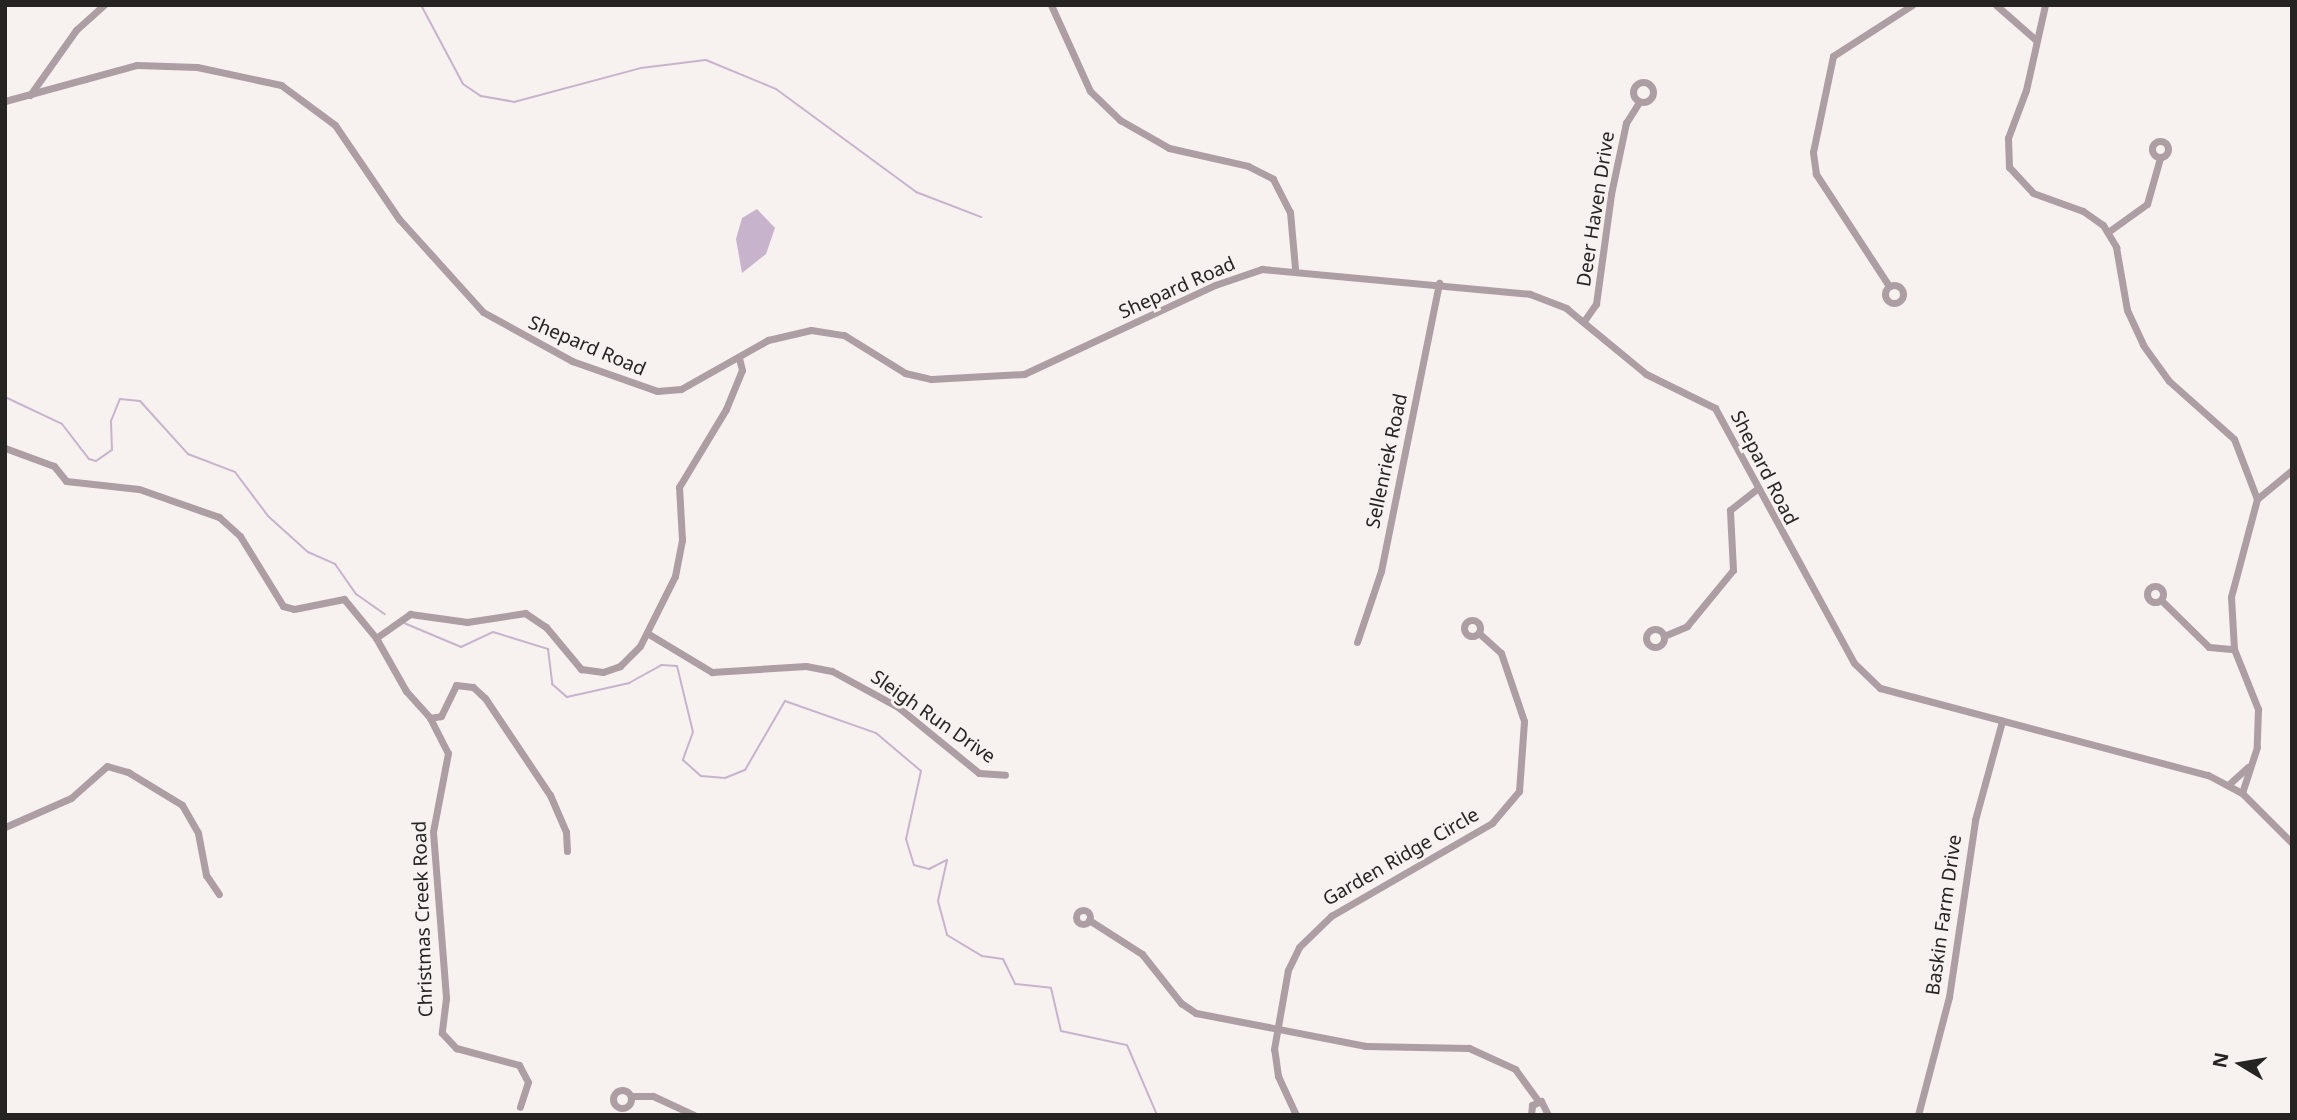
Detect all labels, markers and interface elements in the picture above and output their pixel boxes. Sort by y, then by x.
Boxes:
street label: Deer Haven Drive [1572,130,1620,288]
street label: Shepard Road [1115,252,1239,324]
street label: Shepard Road [525,311,649,381]
street label: Sellenriek Road [1362,391,1412,531]
street label: Shepard Road [1725,407,1803,529]
street label: Sleigh Run Drive [866,666,1000,768]
street label: Garden Ridge Circle [1319,803,1483,911]
street label: Christmas Creek Road [408,820,438,1018]
street label: Baskin Farm Drive [1921,833,1967,997]
north arrow [2206,1029,2276,1099]
text: N [2206,1050,2235,1070]

